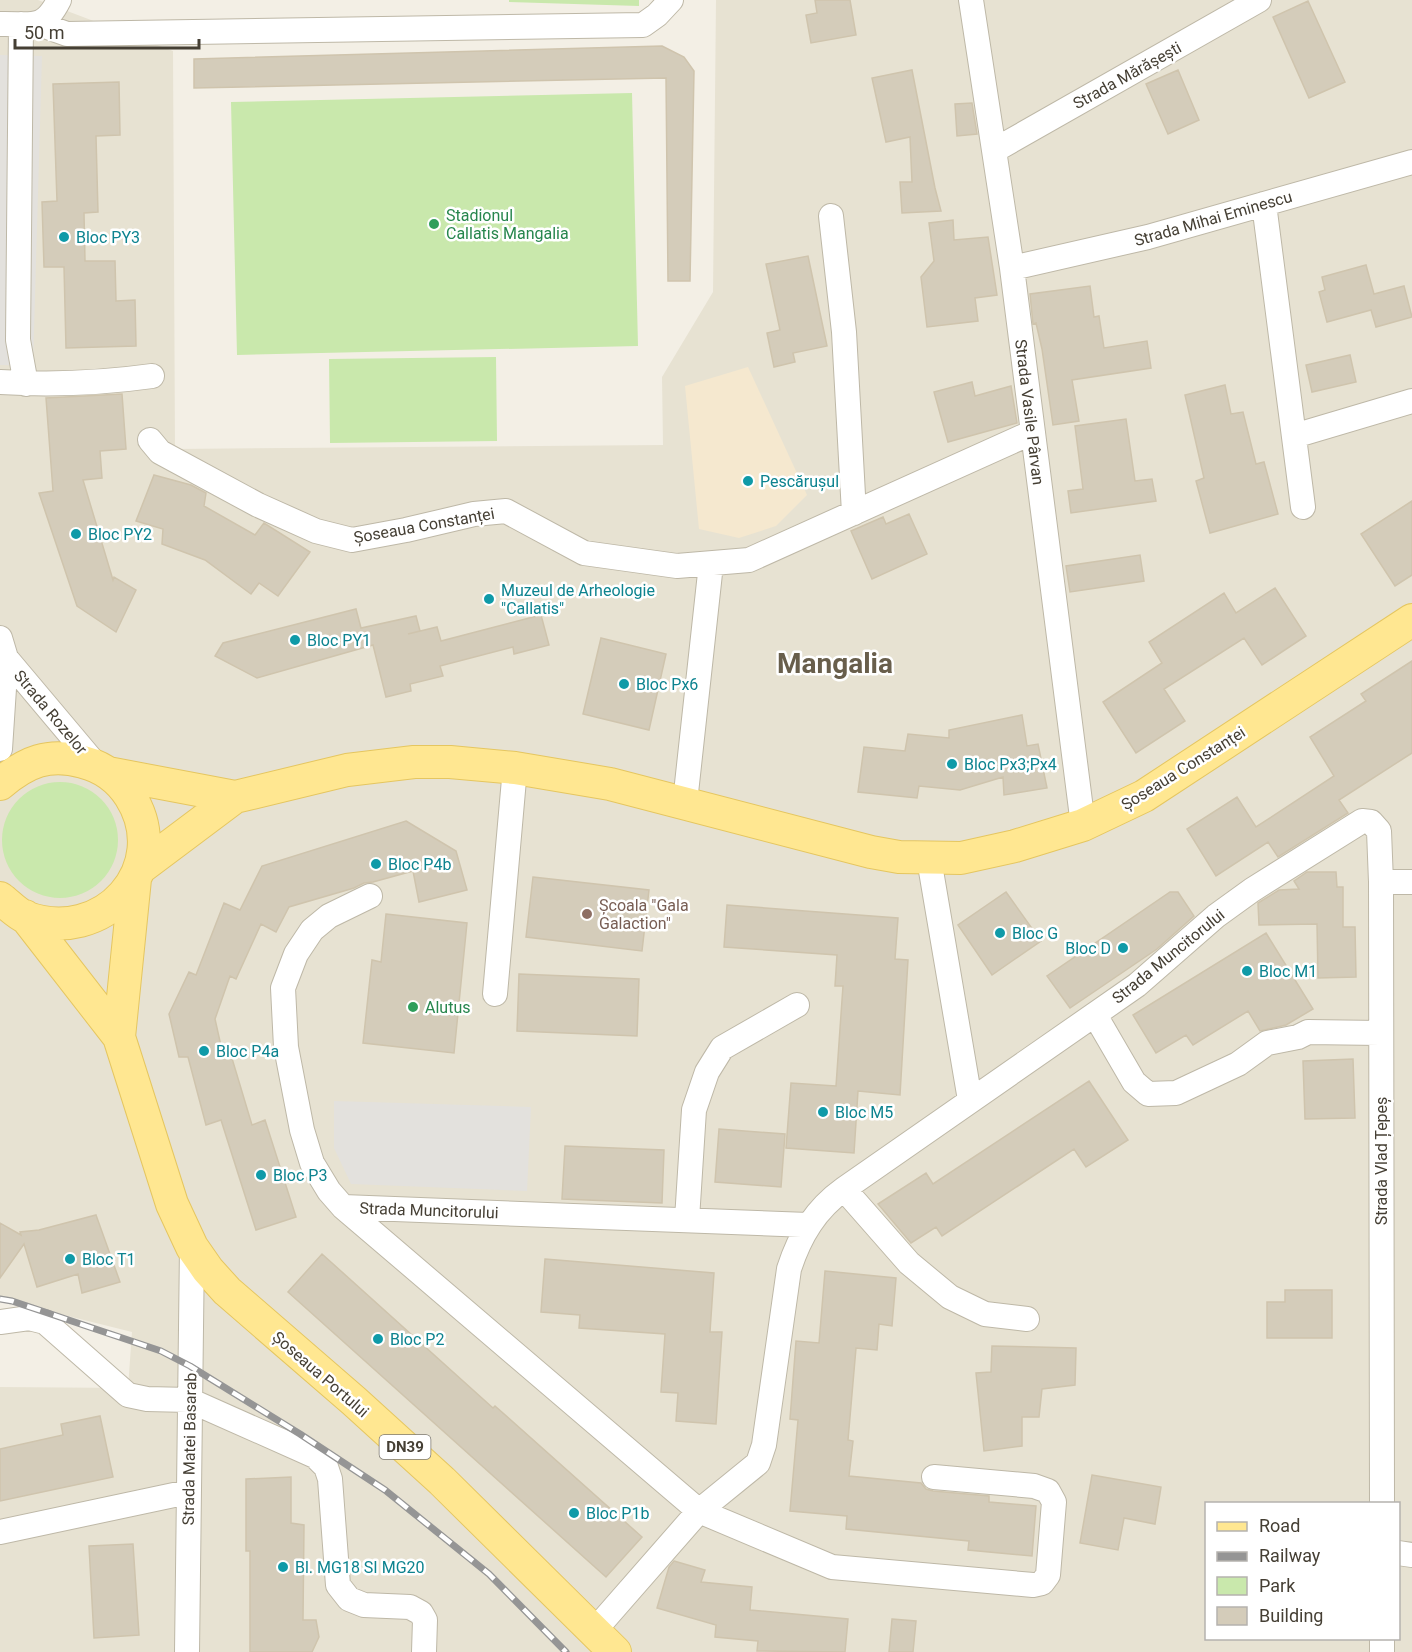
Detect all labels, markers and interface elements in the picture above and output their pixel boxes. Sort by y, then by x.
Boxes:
scale bar [15,12,200,50]
text: 50 m [24,22,64,43]
street label: Strada Mărășești [1070,38,1185,114]
street label: Strada Mihai Eminescu [1132,187,1294,250]
place label: Stadionul Callatis Mangalia [446,206,569,243]
marker: Stadionul Callatis Mangalia [427,217,441,231]
place label: Bloc PY3 [76,228,140,247]
marker: Bloc PY3 [57,230,71,244]
street label: Strada Vasile Pârvan [1011,338,1048,486]
place label: Pescărușul [760,472,839,492]
marker: Pescărușul [741,474,755,488]
street label: Șoseaua Constanței [352,504,496,548]
place label: Bloc PY2 [88,525,152,544]
marker: Bloc PY2 [69,527,83,541]
place label: Muzeul de Arheologie "Callatis" [501,581,655,618]
marker: Muzeul de Arheologie "Callatis" [482,592,496,606]
place label: Bloc PY1 [307,631,371,650]
marker: Bloc PY1 [288,633,302,647]
district label: Mangalia [777,647,893,680]
street label: Strada Rozelor [10,666,92,759]
place label: Bloc Px6 [636,675,698,694]
marker: Bloc Px6 [617,677,631,691]
street label: Șoseaua Constanței [1118,723,1249,815]
place label: Bloc Px3;Px4 [964,755,1057,774]
marker: Bloc Px3;Px4 [945,757,959,771]
place label: Bloc P4b [388,855,451,874]
marker: Bloc P4b [369,857,383,871]
place label: Școala "Gala Galaction" [599,896,689,933]
street label: Strada Muncitorului [1108,905,1228,1008]
marker: Școala "Gala Galaction" [580,907,594,921]
place label: Bloc G [1012,924,1058,943]
marker: Bloc G [993,926,1007,940]
place label: Bloc D [1065,939,1111,958]
marker: Bloc D [1116,941,1130,955]
place label: Bloc M1 [1259,962,1317,981]
marker: Bloc M1 [1240,964,1254,978]
place label: Alutus [425,998,470,1017]
marker: Alutus [406,1000,420,1014]
place label: Bloc P4a [216,1042,279,1061]
marker: Bloc P4a [197,1044,211,1058]
street label: Strada Vlad Țepeș [1372,1097,1392,1225]
place label: Bloc M5 [835,1103,893,1122]
marker: Bloc M5 [816,1105,830,1119]
place label: Bloc P3 [273,1166,327,1185]
marker: Bloc P3 [254,1168,268,1182]
street label: Strada Muncitorului [359,1199,499,1222]
place label: Bloc T1 [82,1250,136,1269]
marker: Bloc T1 [63,1252,77,1266]
street label: Șoseaua Portului [268,1327,373,1422]
place label: Bloc P2 [390,1330,444,1349]
marker: Bloc P2 [371,1332,385,1346]
street label: Strada Matei Basarab [179,1372,200,1526]
road number: DN39 [380,1435,430,1459]
legend [1205,1502,1400,1640]
place label: Bloc P1b [586,1504,649,1523]
marker: Bloc P1b [567,1506,581,1520]
text: Road [1259,1515,1300,1536]
text: Railway [1259,1545,1321,1566]
place label: Bl. MG18 SI MG20 [295,1558,425,1577]
marker: Bl. MG18 SI MG20 [276,1560,290,1574]
text: Park [1259,1575,1296,1596]
text: Building [1259,1605,1323,1626]

